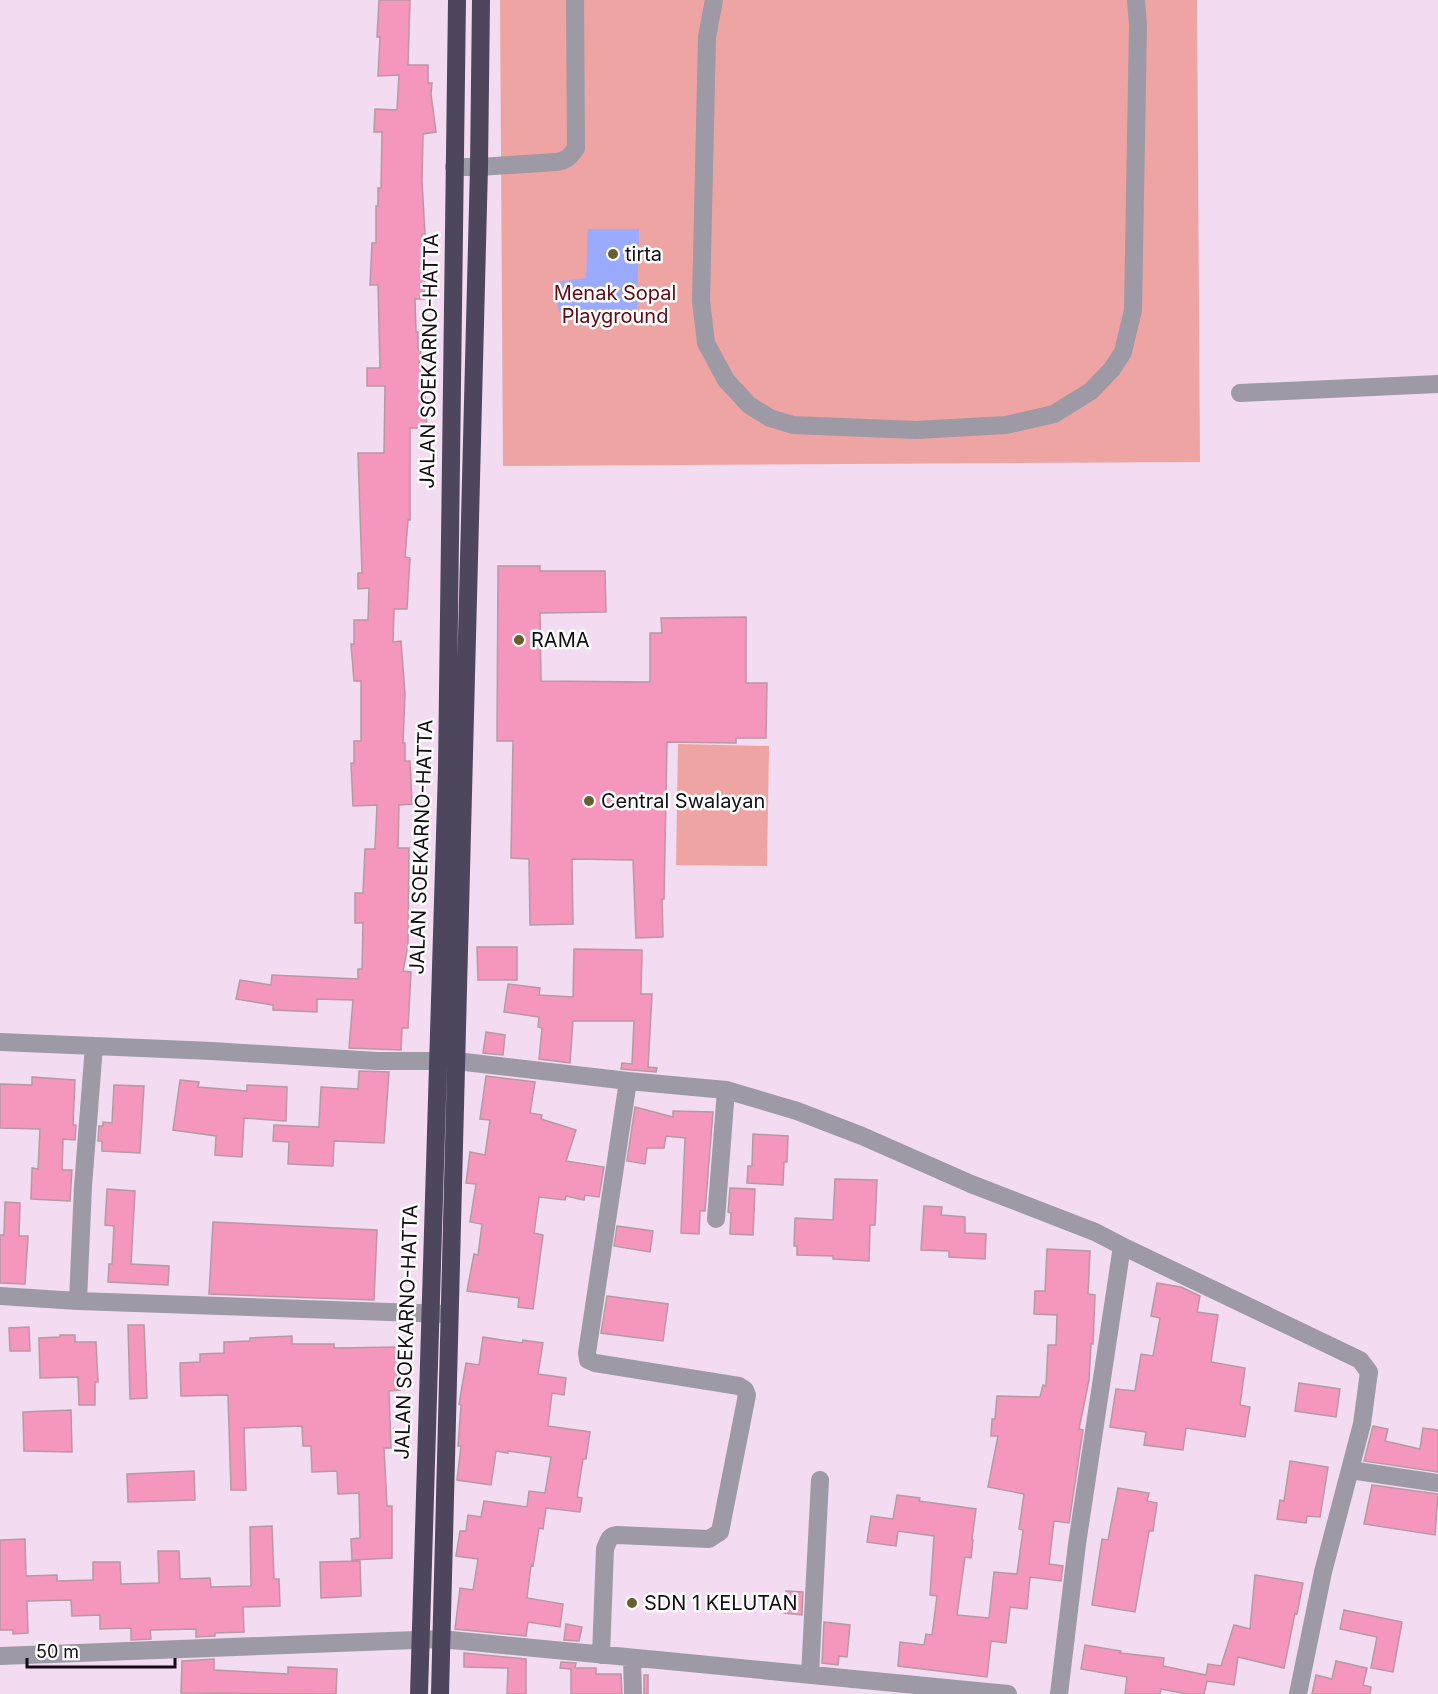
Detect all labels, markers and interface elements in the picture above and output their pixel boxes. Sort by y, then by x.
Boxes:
street label: JALAN SOEKARNO-HATTA [415,233,443,489]
place label: tirta [625,242,662,266]
marker: tirta [606,247,620,261]
park label: Menak Sopal Playground [554,281,676,328]
place label: RAMA [531,628,590,652]
marker: RAMA [512,633,526,647]
street label: JALAN SOEKARNO-HATTA [405,719,437,975]
place label: Central Swalayan [601,789,765,813]
marker: Central Swalayan [582,794,596,808]
street label: JALAN SOEKARNO-HATTA [390,1204,422,1460]
place label: SDN 1 KELUTAN [644,1591,797,1615]
marker: SDN 1 KELUTAN [625,1596,639,1610]
scale bar [27,1631,176,1669]
text: 50 m [36,1641,79,1662]

